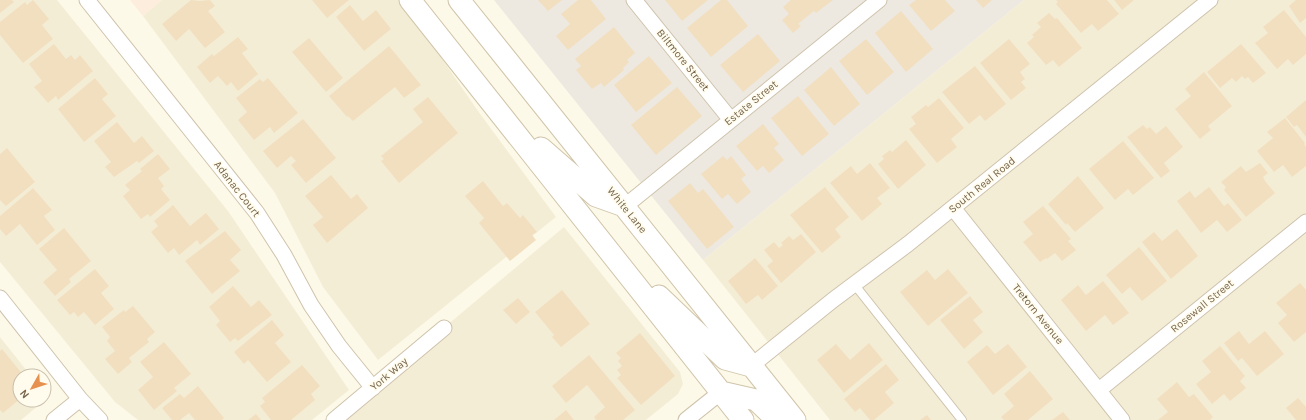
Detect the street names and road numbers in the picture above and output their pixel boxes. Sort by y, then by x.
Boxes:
street label: Biltmore Street [654,26,712,94]
street label: Estate Street [722,78,780,128]
street label: South Real Road [946,154,1018,216]
street label: Adanac Court [211,158,263,220]
street label: White Lane [604,184,650,236]
street label: Rosewall Street [1168,277,1236,335]
street label: Tretorn Avenue [1010,281,1067,347]
street label: York Way [368,355,410,393]

